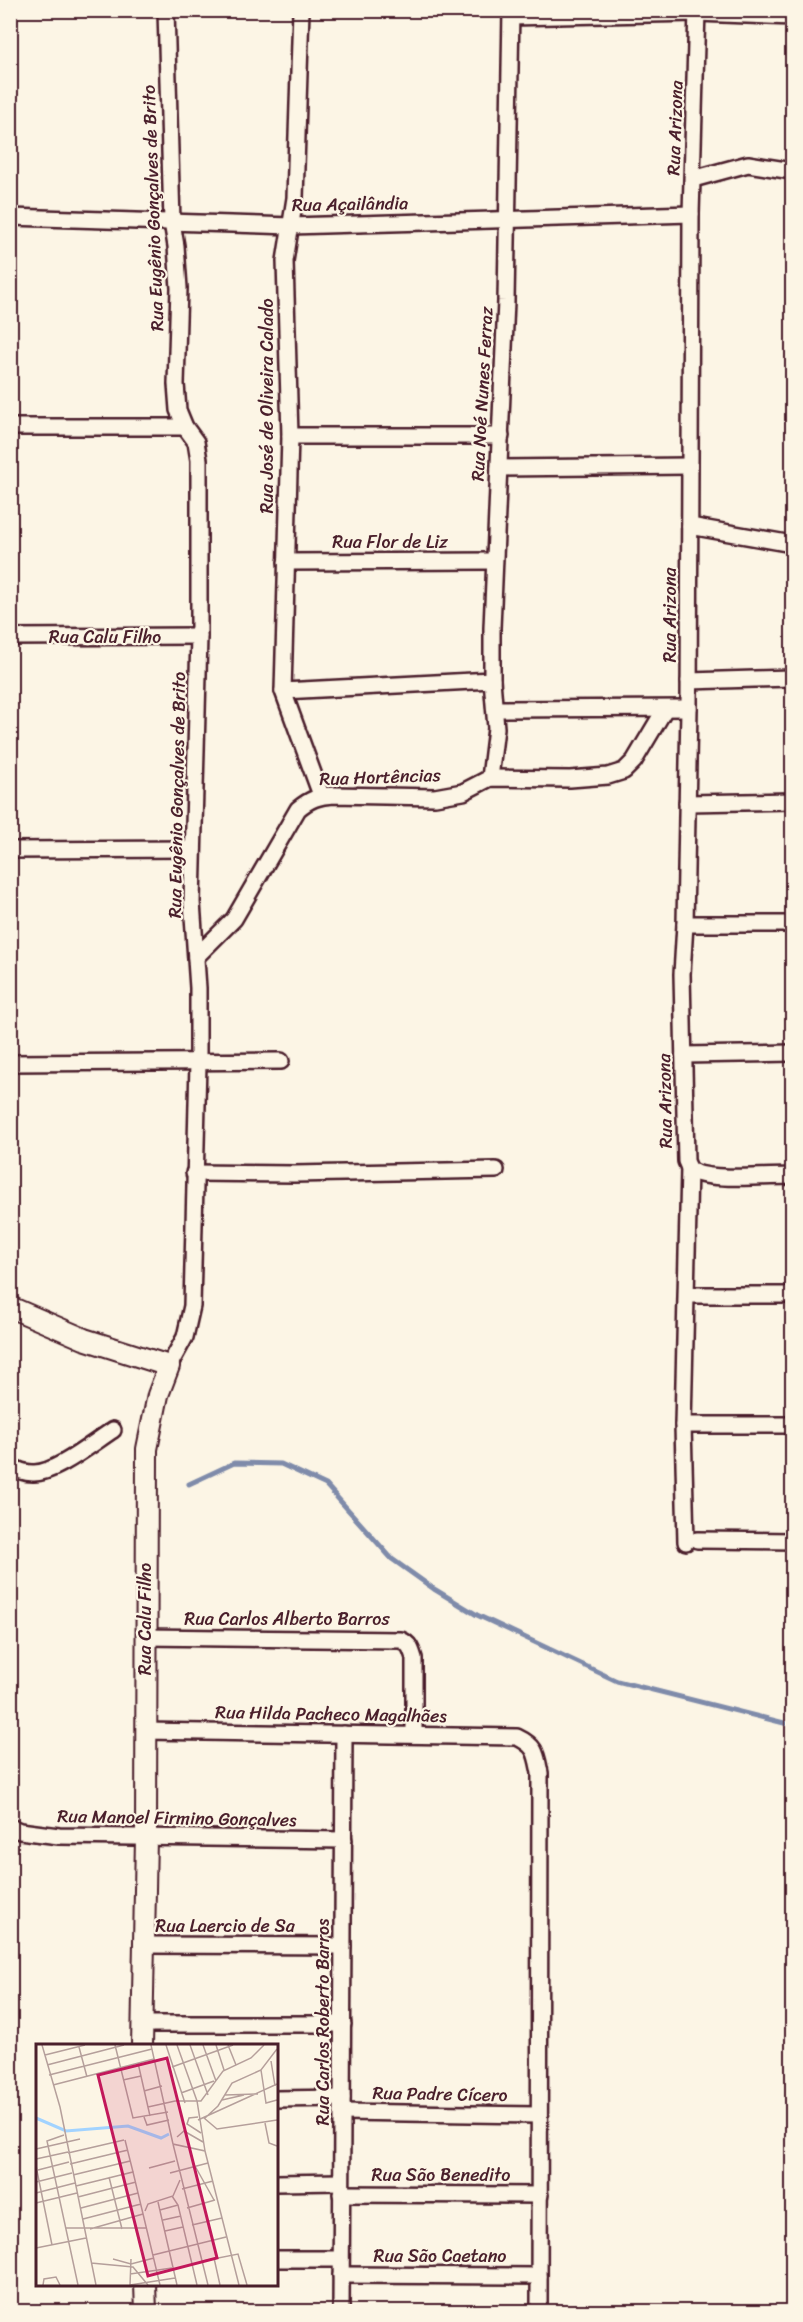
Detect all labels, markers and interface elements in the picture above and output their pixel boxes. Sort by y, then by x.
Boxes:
street label: Rua Arizona [657,79,693,176]
street label: Rua Eugênio Gonçalves de Brito [133,84,173,332]
street label: Rua Açailândia [292,187,408,221]
street label: Rua José de Oliveira Calado [251,298,283,514]
street label: Rua Noé Nunes Ferraz [461,305,503,482]
street label: Rua Flor de Liz [332,526,448,558]
street label: Rua Arizona [654,567,686,662]
street label: Rua Calu Filho [49,621,161,653]
street label: Rua Eugênio Gonçalves de Brito [159,672,195,918]
street label: Rua Hortências [319,759,442,795]
street label: Rua Arizona [648,1052,682,1149]
street label: Rua Calu Filho [129,1563,161,1675]
street label: Rua Carlos Alberto Barros [184,1603,390,1635]
street label: Rua Hilda Pacheco Magalhães [215,1696,448,1732]
street label: Rua Manoel Firmino Gonçalves [57,1800,297,1836]
street label: Rua Laercio de Sa [155,1910,296,1942]
street label: Rua Carlos Roberto Barros [307,1918,339,2125]
inset map [36,2044,278,2286]
street label: Rua Padre Cícero [372,2077,508,2111]
street label: Rua São Benedito [372,2159,510,2191]
street label: Rua São Caetano [373,2240,507,2272]

